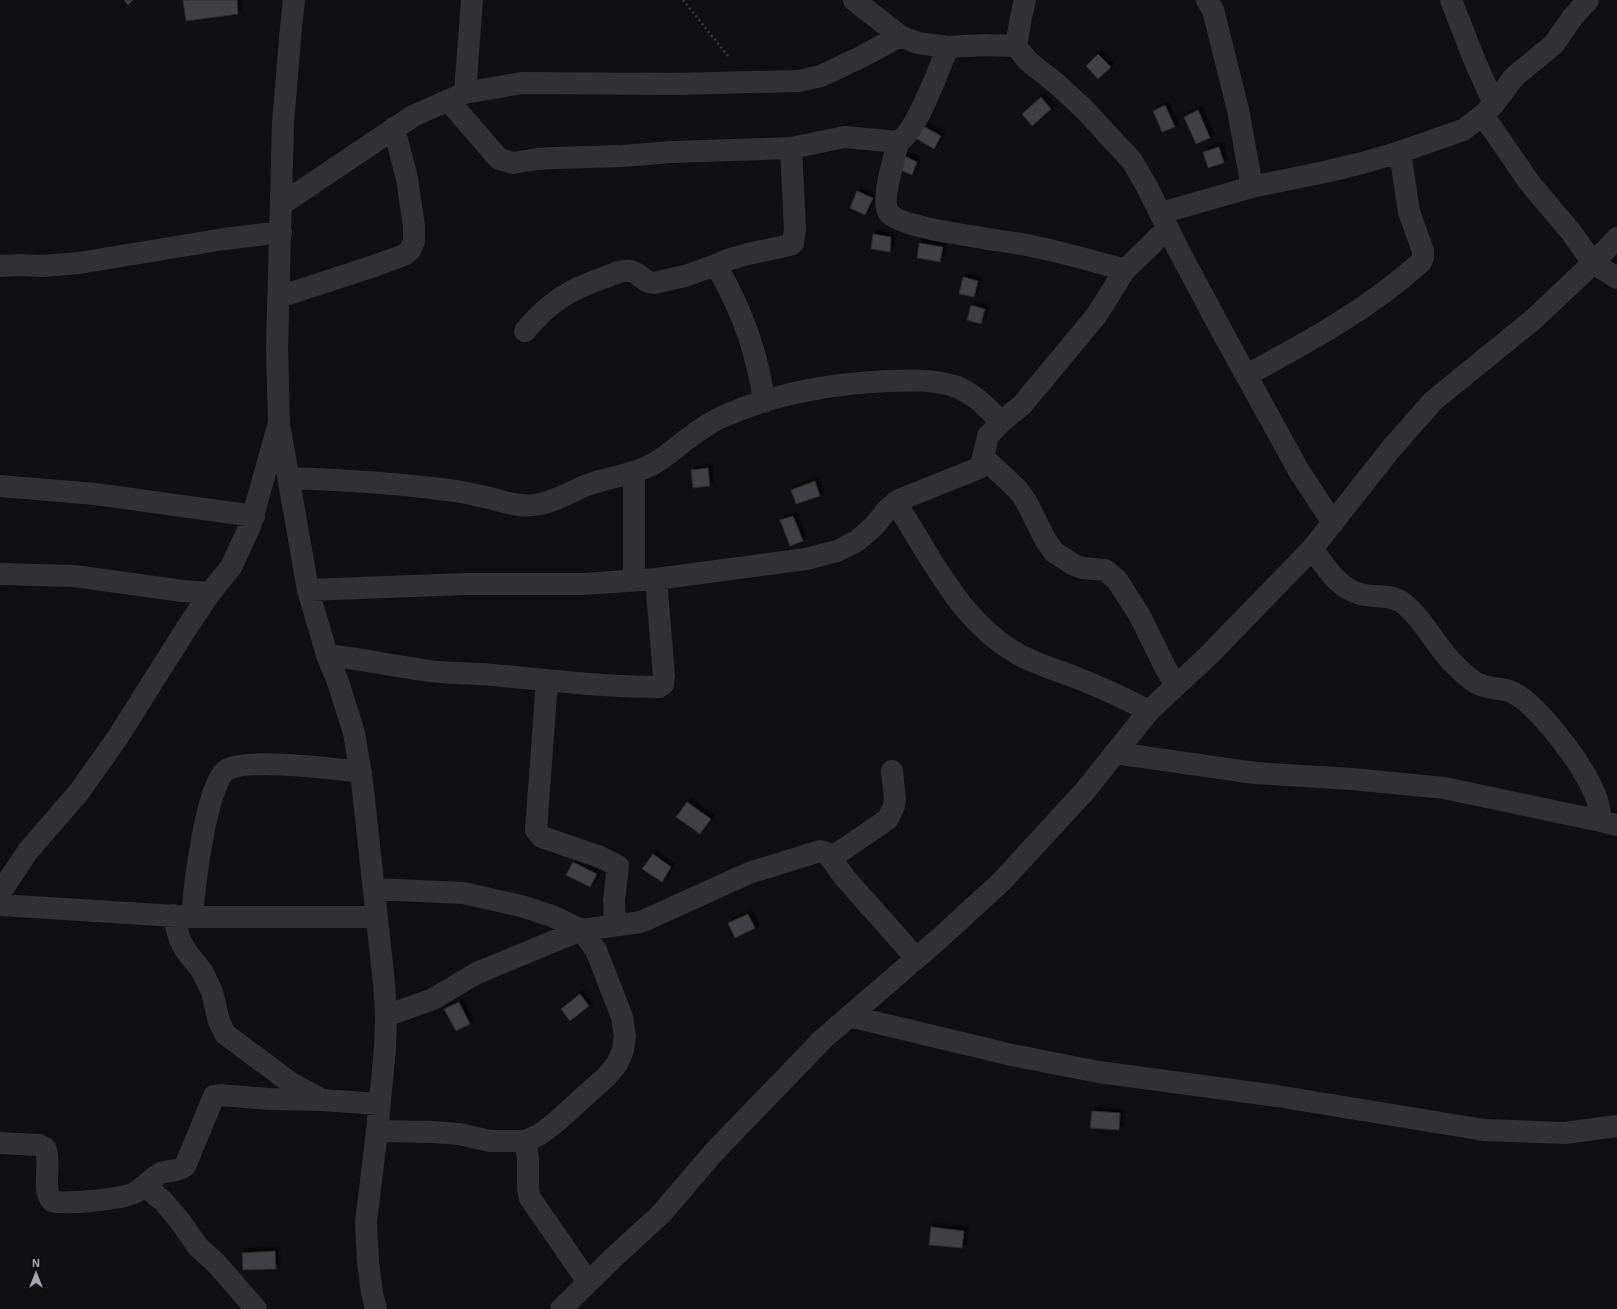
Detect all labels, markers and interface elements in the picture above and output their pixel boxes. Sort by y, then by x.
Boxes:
north arrow [16,1253,56,1293]
text: N [32,1256,40,1269]

